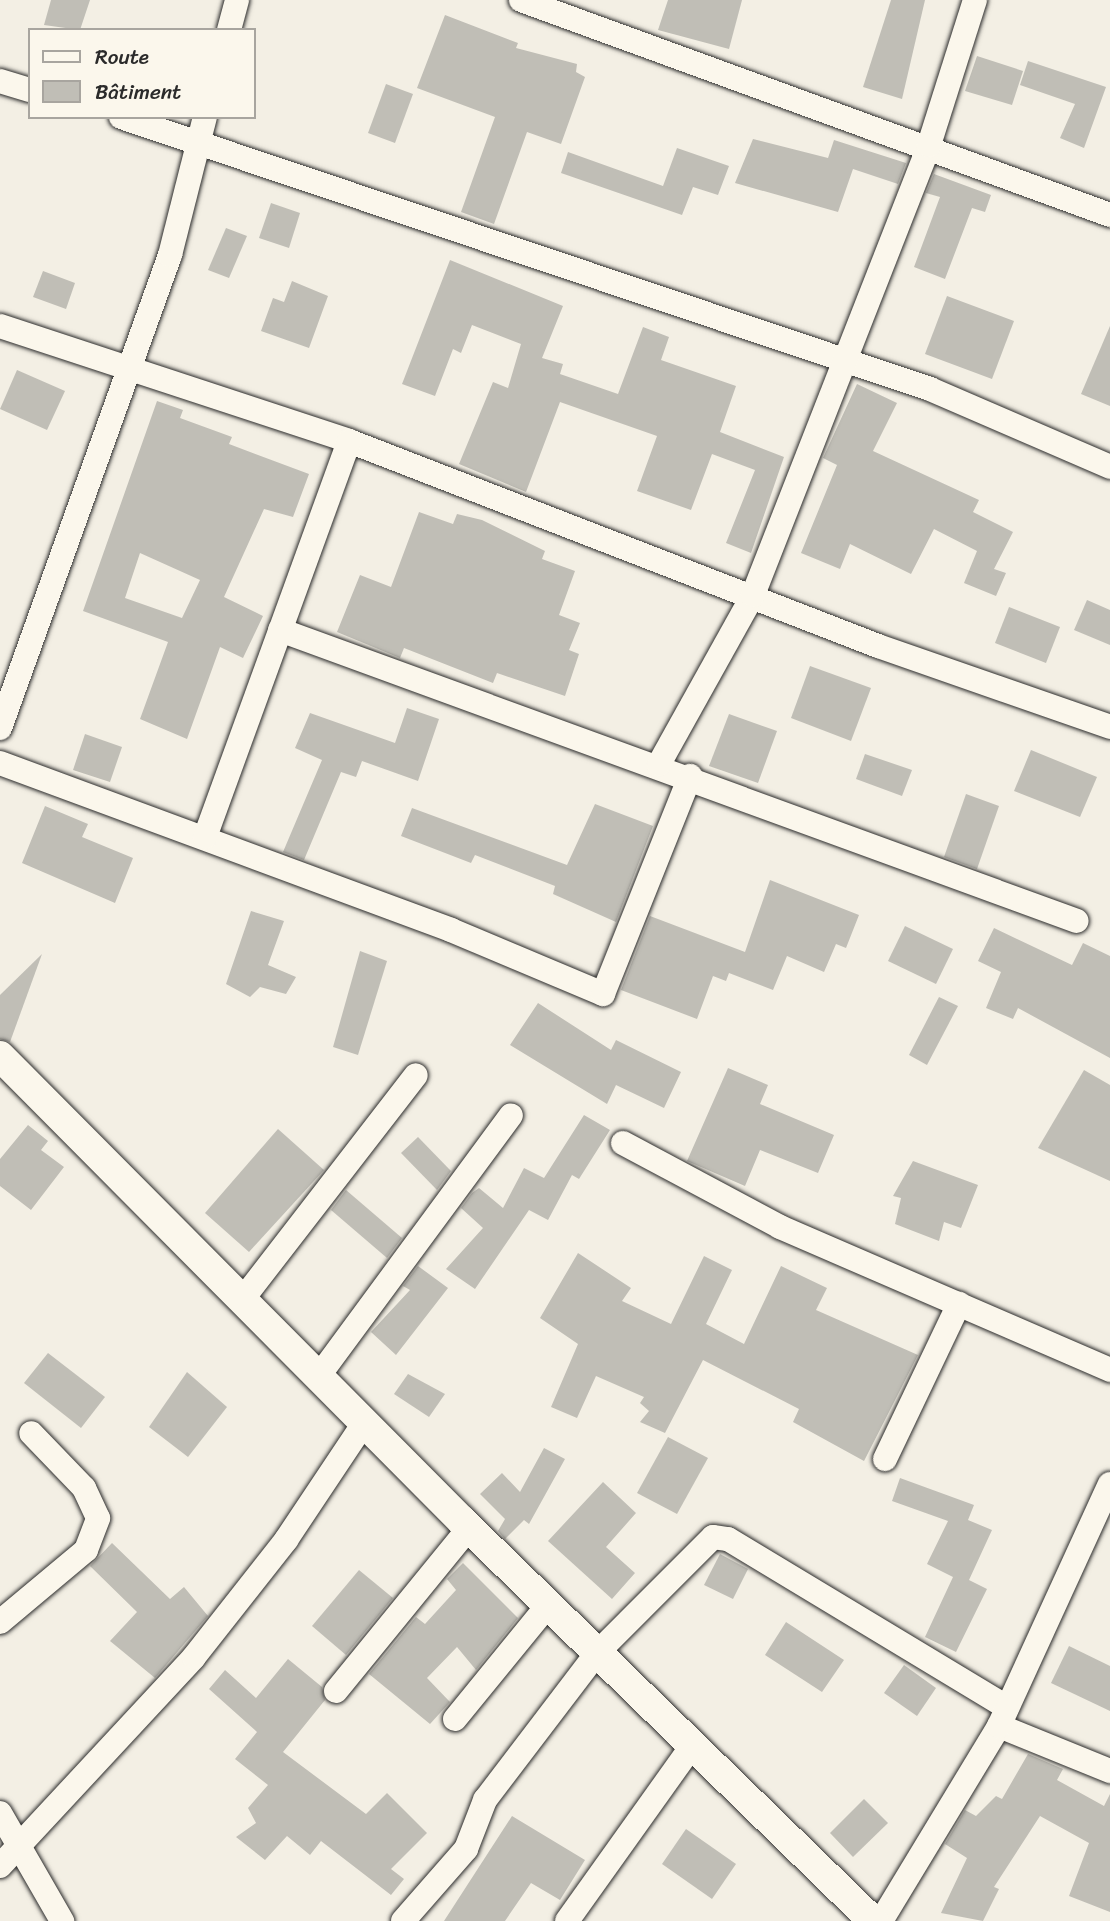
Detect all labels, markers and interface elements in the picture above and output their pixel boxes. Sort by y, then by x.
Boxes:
legend [28,28,256,119]
text: Route [95,38,149,76]
text: Bâtiment [95,73,181,111]

